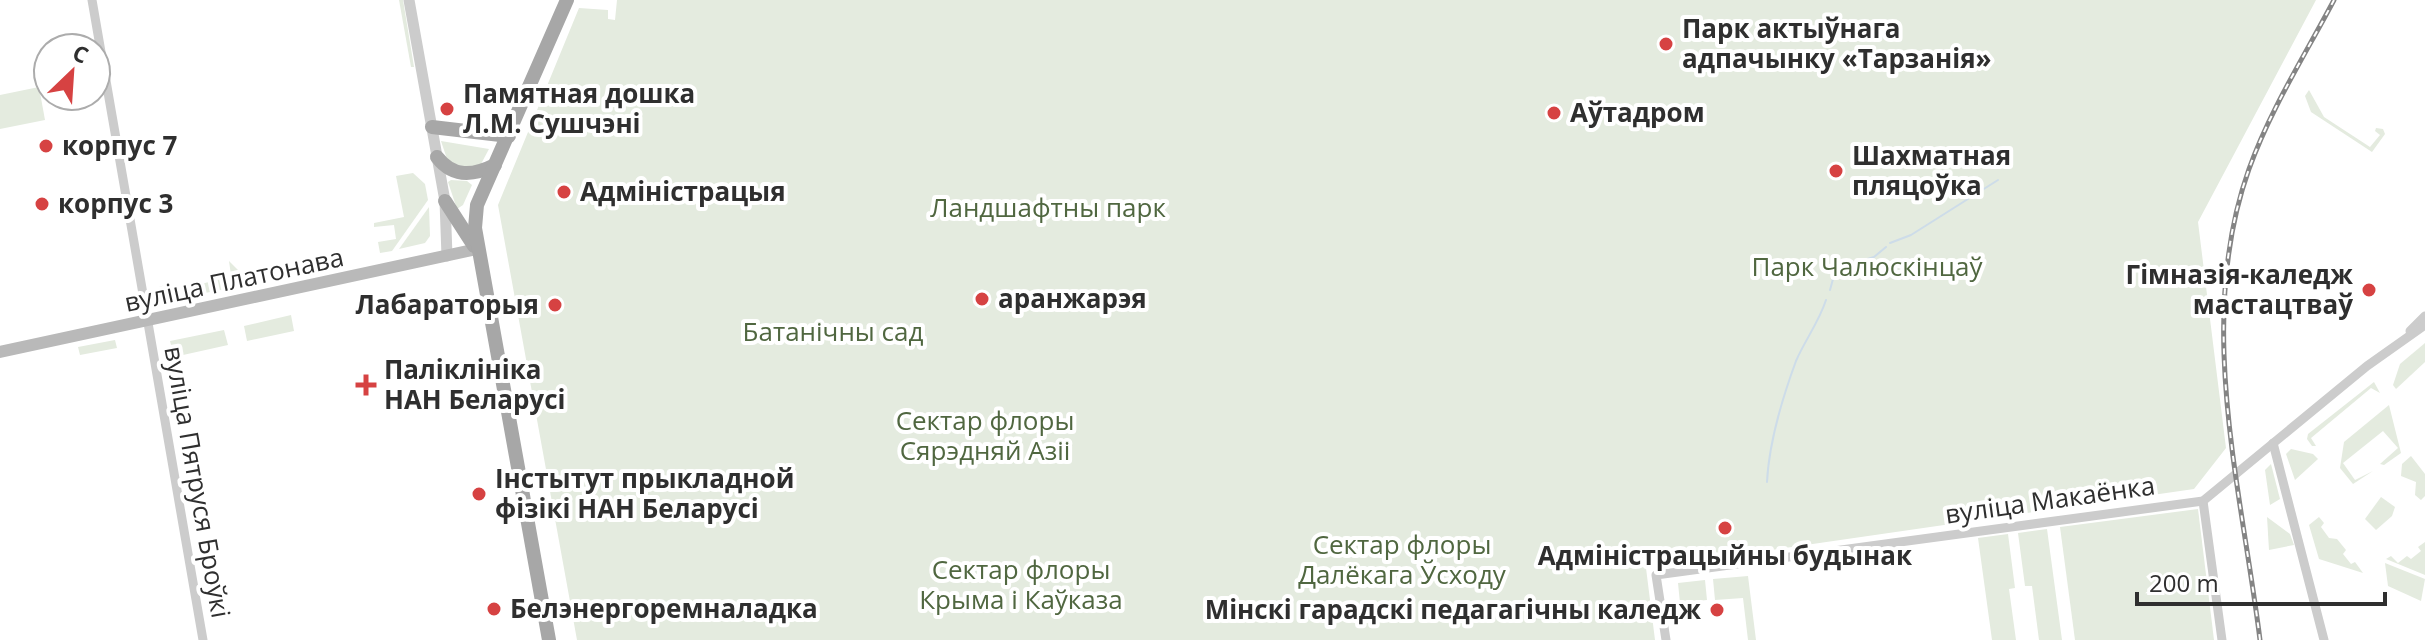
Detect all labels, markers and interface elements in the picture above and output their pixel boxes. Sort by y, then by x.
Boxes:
place label: Парк актыўнага адпачынку «Тарзанія» [1682,10,1992,76]
north arrow [32,32,112,112]
marker: Парк актыўнага адпачынку «Тарзанія» [1657,35,1675,53]
text: С [68,36,94,70]
place label: Памятная дошка Л.М. Сушчэні [463,75,695,141]
place label: Аўтадром [1570,94,1705,130]
marker: Памятная дошка Л.М. Сушчэні [438,100,456,118]
marker: Аўтадром [1545,104,1563,122]
place label: корпус 7 [62,127,178,163]
marker: корпус 7 [37,137,55,155]
place label: Шахматная пляцоўка [1852,137,2011,203]
marker: Шахматная пляцоўка [1827,162,1845,180]
place label: Адміністрацыя [580,173,786,209]
marker: Адміністрацыя [555,183,573,201]
place label: корпус 3 [58,185,173,221]
park label: Ландшафтны парк [930,189,1166,225]
marker: корпус 3 [33,195,51,213]
street label: вуліца Платонава [121,238,347,320]
park label: Парк Чалюскінцаў [1751,248,1983,284]
place label: Гімназія-каледж мастацтваў [2126,256,2353,322]
place label: аранжарэя [998,280,1147,316]
marker: Гімназія-каледж мастацтваў [2360,281,2378,299]
place label: Лабараторыя [355,286,539,322]
marker: аранжарэя [973,290,991,308]
marker: Лабараторыя [546,296,564,314]
park label: Батанічны сад [743,313,923,349]
street label: вуліца Пятруся Броўкі [156,343,240,621]
place label: Паліклініка НАН Беларусі [384,351,565,417]
marker: Паліклініка НАН Беларусі [355,374,377,396]
park label: Сектар флоры Сярэдняй Азіі [896,402,1074,468]
place label: Інстытут прыкладной фізікі НАН Беларусі [495,460,794,526]
street label: вуліца Макаёнка [1943,466,2157,532]
marker: Інстытут прыкладной фізікі НАН Беларусі [470,485,488,503]
marker: Адміністрацыйны будынак [1716,519,1734,537]
park label: Сектар флоры Далёкага Ўсходу [1298,526,1507,592]
place label: Адміністрацыйны будынак [1538,537,1913,573]
park label: Сектар флоры Крыма і Каўказа [919,551,1123,617]
scale bar [2137,556,2385,606]
text: 200 m [2149,566,2219,599]
place label: Белэнергоремналадка [510,590,818,626]
place label: Мінскі гарадскі педагагічны каледж [1205,591,1701,627]
marker: Белэнергоремналадка [485,600,503,618]
marker: Мінскі гарадскі педагагічны каледж [1708,601,1726,619]

